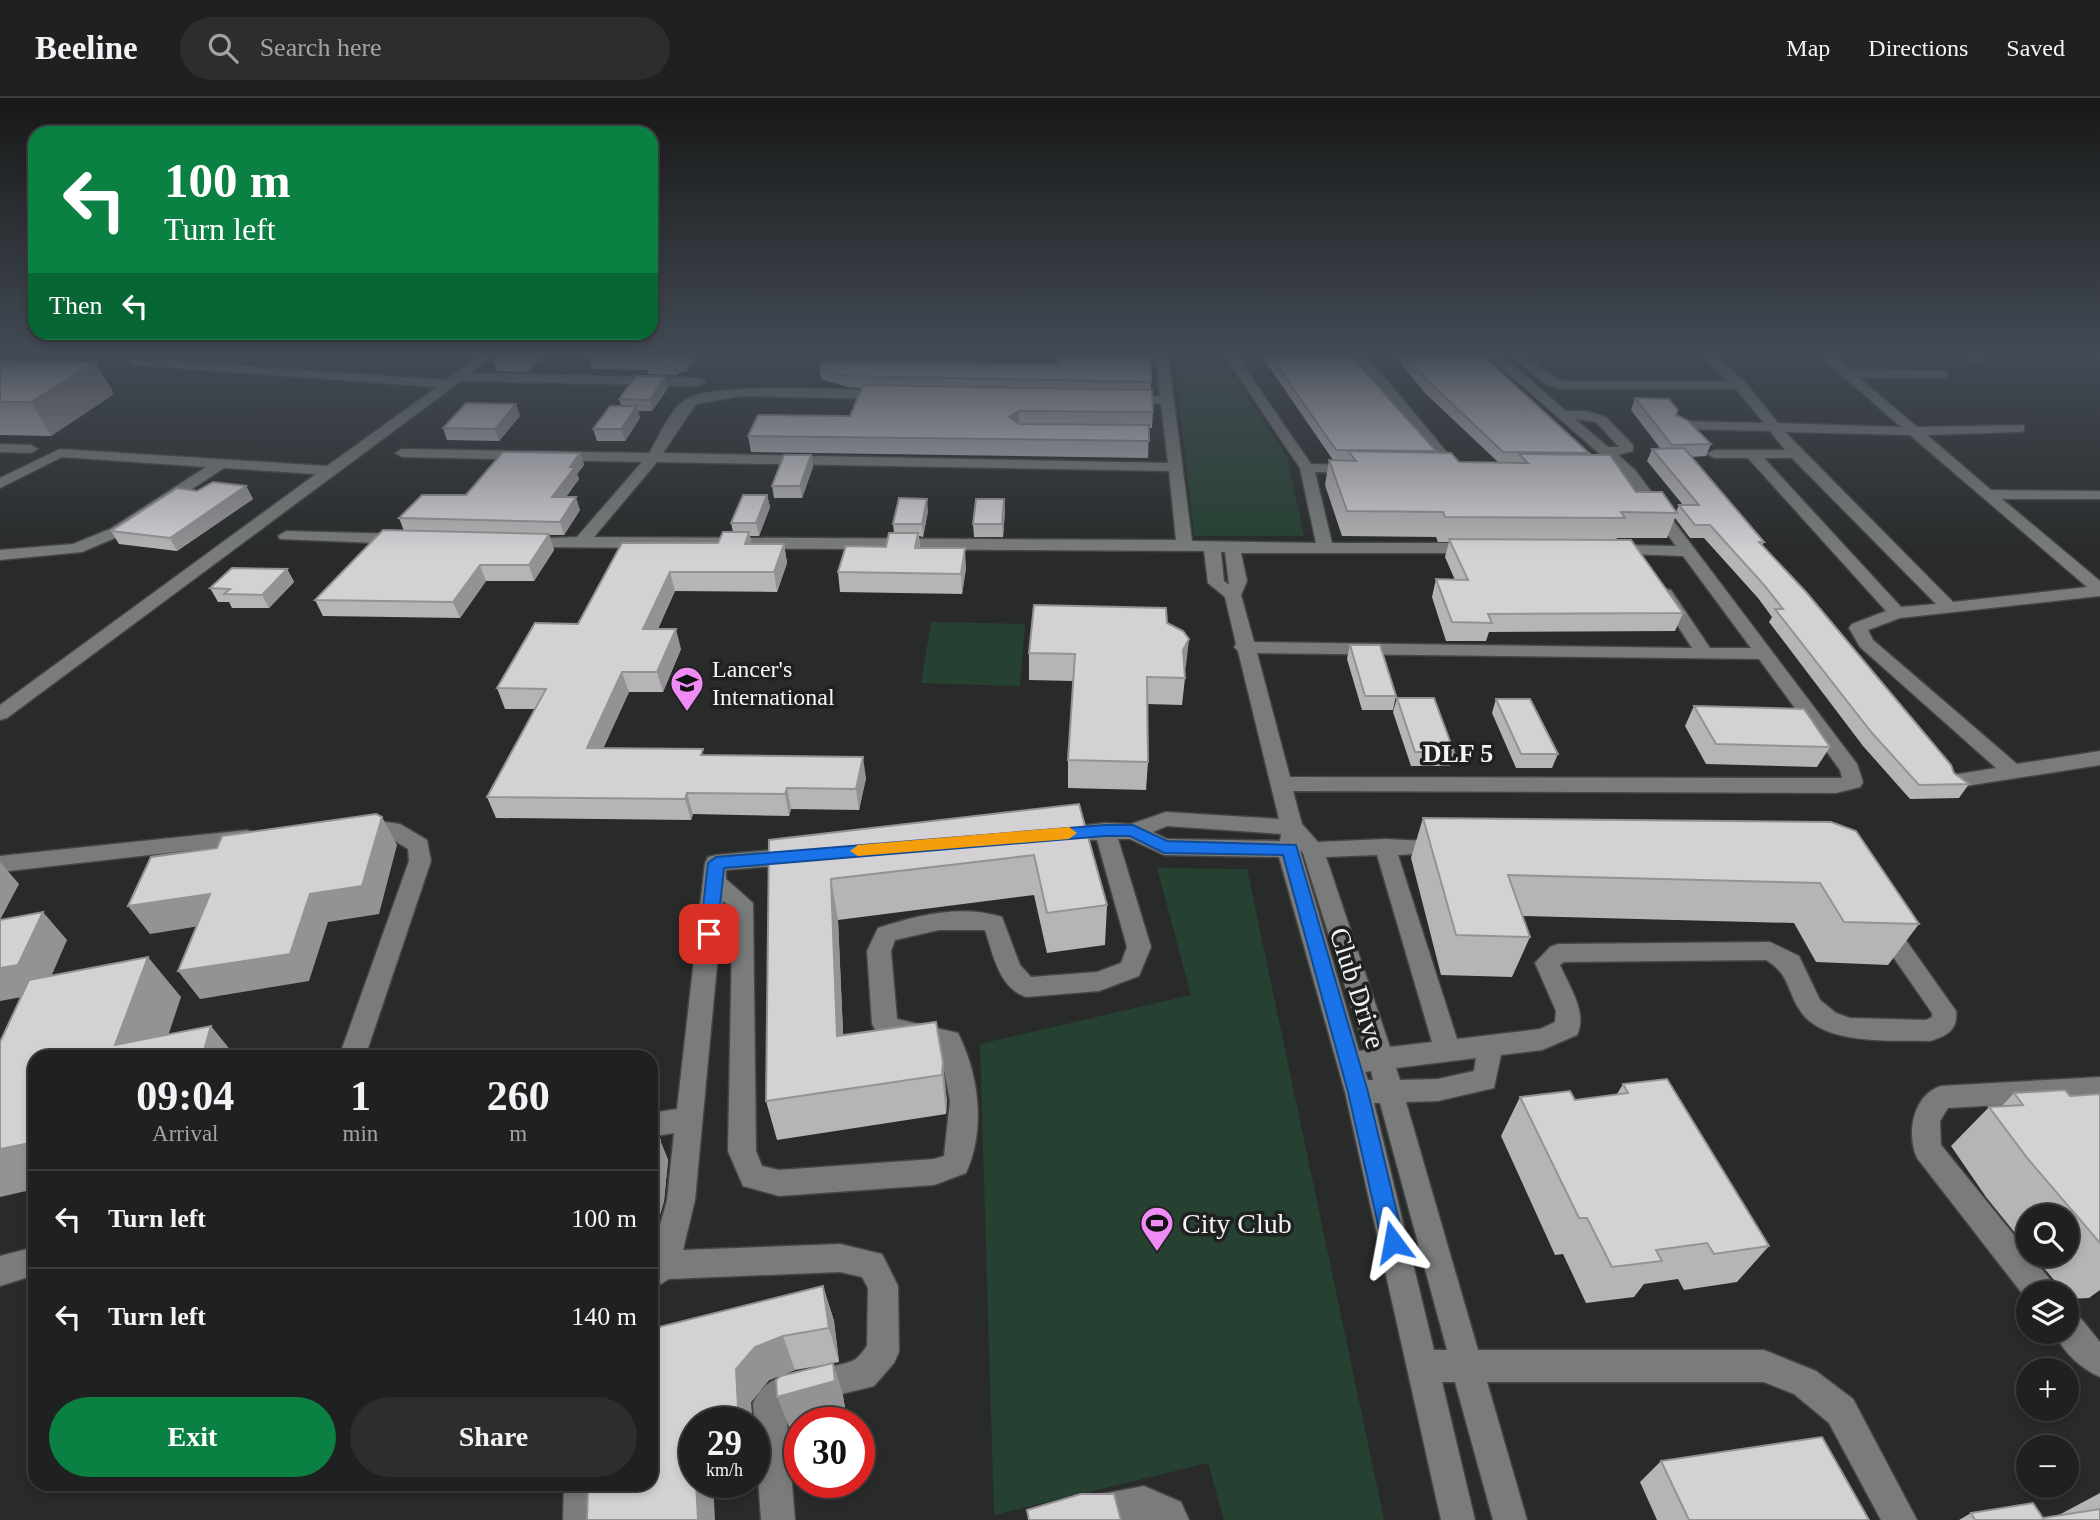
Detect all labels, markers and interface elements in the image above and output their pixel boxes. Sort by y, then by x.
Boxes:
search box [180,17,670,80]
icon: search [204,29,242,67]
text: Beeline [35,30,138,66]
text: Search here [260,33,382,62]
text: Map [1786,35,1830,61]
text: Directions [1868,35,1968,61]
text: Saved [2006,35,2065,61]
text: 100 m [164,153,291,208]
icon: left [49,154,140,245]
text: Turn left [164,211,276,247]
icon: left [116,287,154,325]
text: Then [49,291,102,320]
place label: Lancer's International [712,656,835,710]
school or university icon: Lancer's International [668,664,706,713]
district label: DLF 5 [1423,739,1493,768]
pin [679,904,739,964]
icon: arrive [690,915,728,953]
street label: Club Drive [1323,924,1392,1052]
text: 09:04 [136,1073,234,1119]
text: 1 [350,1073,371,1119]
text: 260 [487,1073,550,1119]
text: Arrival [152,1121,219,1146]
text: min [343,1121,378,1146]
text: m [509,1121,527,1146]
icon: left [49,1200,87,1238]
text: Turn left [108,1204,206,1233]
text: 100 m [571,1204,637,1233]
sports icon: City Club [1138,1204,1176,1253]
map controls [2016,1204,2079,1498]
button: search [2016,1204,2079,1267]
position arrow [1356,1205,1430,1279]
place label: City Club [1182,1208,1292,1239]
button: layers [2016,1281,2079,1344]
icon: left [49,1298,87,1336]
text: Turn left [108,1302,206,1331]
text: 140 m [571,1302,637,1331]
button: + [2016,1358,2079,1421]
button: Exit [49,1397,336,1477]
button: Share [350,1397,637,1477]
speed limit sign: 30 [784,1407,875,1498]
text: 29 [707,1424,742,1463]
button: − [2016,1435,2079,1498]
text: km/h [706,1460,743,1480]

